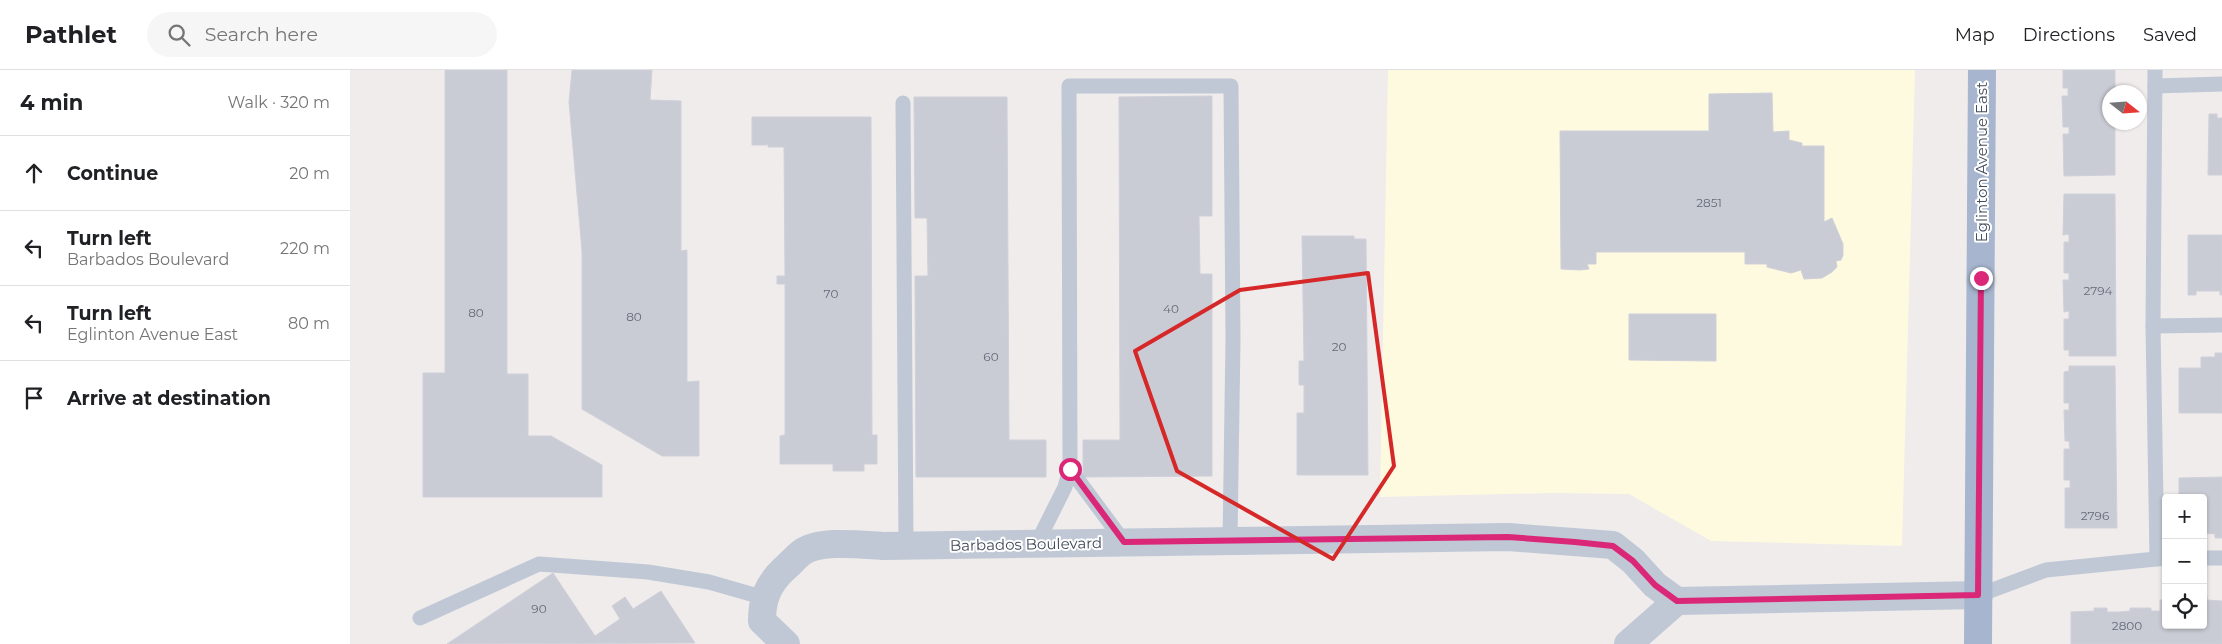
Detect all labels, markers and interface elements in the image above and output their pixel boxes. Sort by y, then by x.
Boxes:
search box [147,12,497,57]
text: Pathlet [25,20,117,49]
icon: search [165,21,193,49]
text: Search here [205,23,318,46]
text: Map [1955,24,1995,46]
text: Directions [2023,24,2115,46]
text: Saved [2143,24,2197,46]
street label: Eglinton Avenue East [1972,82,1991,242]
north arrow [2102,85,2147,130]
text: 4 min [20,90,83,115]
text: Walk · 320 m [228,93,330,112]
icon: ahead [20,159,48,187]
text: Continue [67,162,158,185]
text: 20 m [289,164,330,183]
house number: 2851 [1696,195,1722,210]
text: Turn left [67,227,152,250]
icon: left [20,234,48,262]
text: 220 m [280,239,330,258]
text: Barbados Boulevard [67,250,229,269]
route end [1970,267,1993,290]
house number: 2794 [2083,283,2113,298]
house number: 70 [824,286,838,301]
house number: 40 [1163,301,1179,316]
text: Turn left [67,302,152,325]
house number: 80 [468,305,484,320]
icon: left [20,309,48,337]
house number: 80 [626,309,642,324]
text: 80 m [288,314,330,333]
text: Eglinton Avenue East [67,325,238,344]
house number: 20 [1332,339,1346,354]
house number: 60 [983,349,999,364]
icon: arrive [20,384,48,412]
text: Arrive at destination [67,387,271,410]
route start [1059,458,1082,481]
map controls [2162,494,2207,629]
button: + [2162,494,2207,539]
house number: 2796 [2081,508,2109,523]
street label: Barbados Boulevard [950,533,1102,555]
button: − [2162,539,2207,584]
button: locate [2162,584,2207,629]
house number: 90 [531,601,547,616]
house number: 2800 [2112,618,2142,633]

